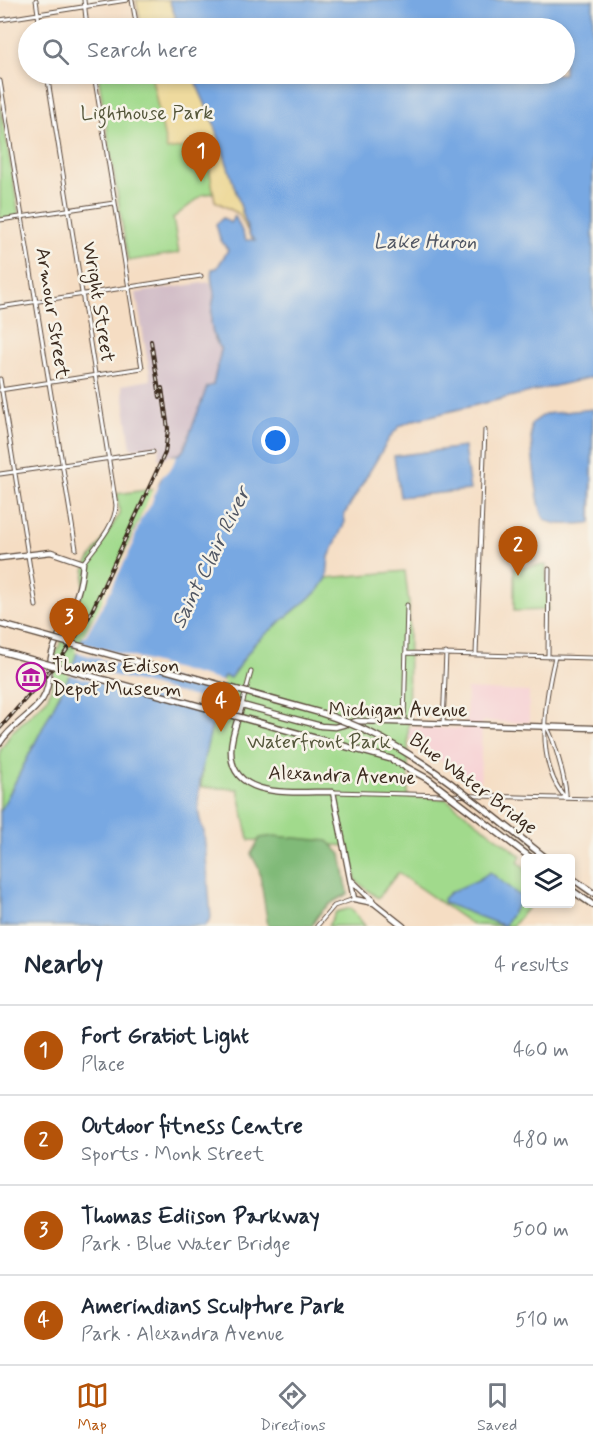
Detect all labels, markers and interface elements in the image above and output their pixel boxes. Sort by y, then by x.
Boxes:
search box [18,18,575,84]
icon: search [39,35,72,68]
text: Search here [87,37,198,65]
park label: Lighthouse Park [81,100,213,129]
pin: 1 [182,132,220,182]
water label: Lake Huron [373,228,477,256]
street label: Wright Street [74,240,121,364]
street label: Armour Street [28,246,76,381]
your location [261,426,290,455]
water label: Saint Clair River [165,480,259,633]
pin: 2 [498,526,538,576]
pin: 3 [50,598,88,648]
place label: Thomas Edison Depot Museum [52,653,181,703]
museum icon: Thomas Edison Depot Museum [15,661,47,693]
pin: 4 [202,682,240,732]
street label: Michigan Avenue [329,697,467,724]
street label: Blue Water Bridge [403,727,543,841]
park label: Waterfront Park [247,729,391,756]
street label: Alexandra Avenue [268,760,416,792]
map controls [521,854,575,908]
button: layers [521,854,575,908]
text: Nearby [24,948,103,982]
text: 4 results [494,952,569,979]
text: Fort Gratiot Light [81,1023,249,1051]
text: 1 [39,1037,48,1064]
text: 460 m [513,1037,569,1064]
text: Place [81,1051,125,1078]
text: Outdoor fitness Centre [81,1113,303,1141]
text: 2 [39,1127,48,1154]
text: 480 m [513,1127,569,1154]
text: Sports · Monk Street [81,1141,264,1168]
text: Thomas Ediison Parkway [81,1203,320,1231]
text: 3 [39,1217,48,1244]
text: 500 m [512,1217,569,1244]
text: Park · Blue Water Bridge [81,1231,291,1258]
text: Amerindians Sculpture Park [81,1293,344,1321]
text: 4 [38,1307,49,1334]
text: 510 m [515,1307,569,1334]
text: Park · Alexandra Avenue [81,1321,284,1348]
tab: Map [76,1379,109,1436]
tab: Directions [260,1379,326,1436]
tab: Saved [477,1379,517,1436]

